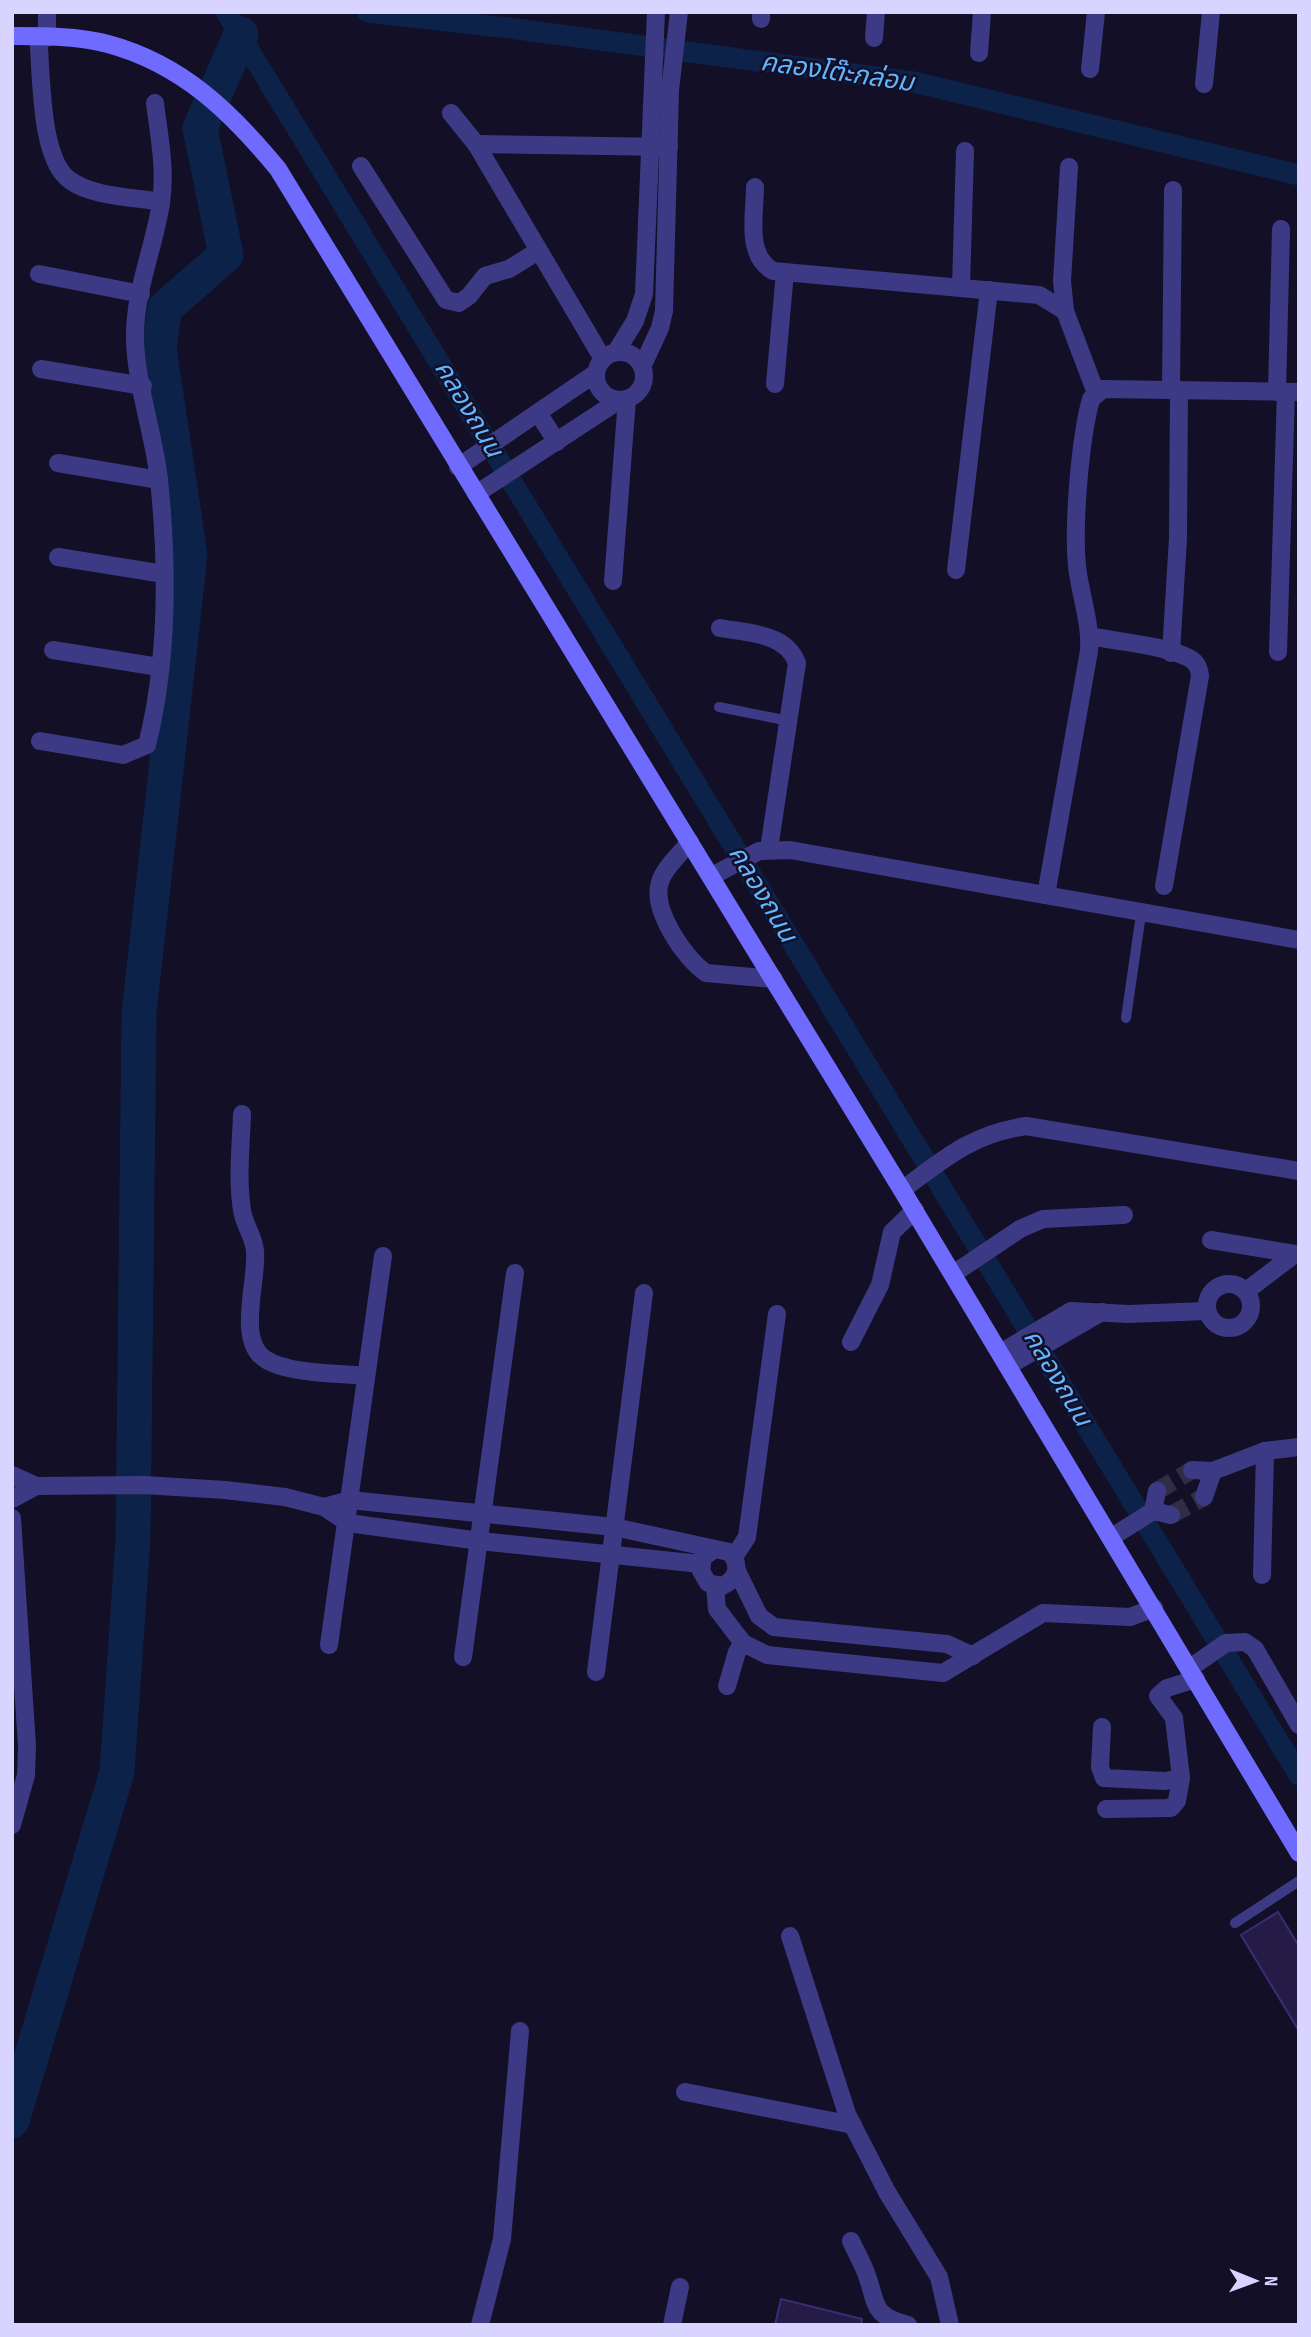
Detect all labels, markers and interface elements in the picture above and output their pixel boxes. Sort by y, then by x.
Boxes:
water label: คลองโต๊ะกล่อม [759,47,917,99]
water label: คลองถนน [427,355,510,465]
water label: คลองถนน [721,840,804,950]
water label: คลองถนน [1016,1324,1099,1434]
north arrow [1220,2246,1290,2316]
text: N [1259,2276,1282,2287]

